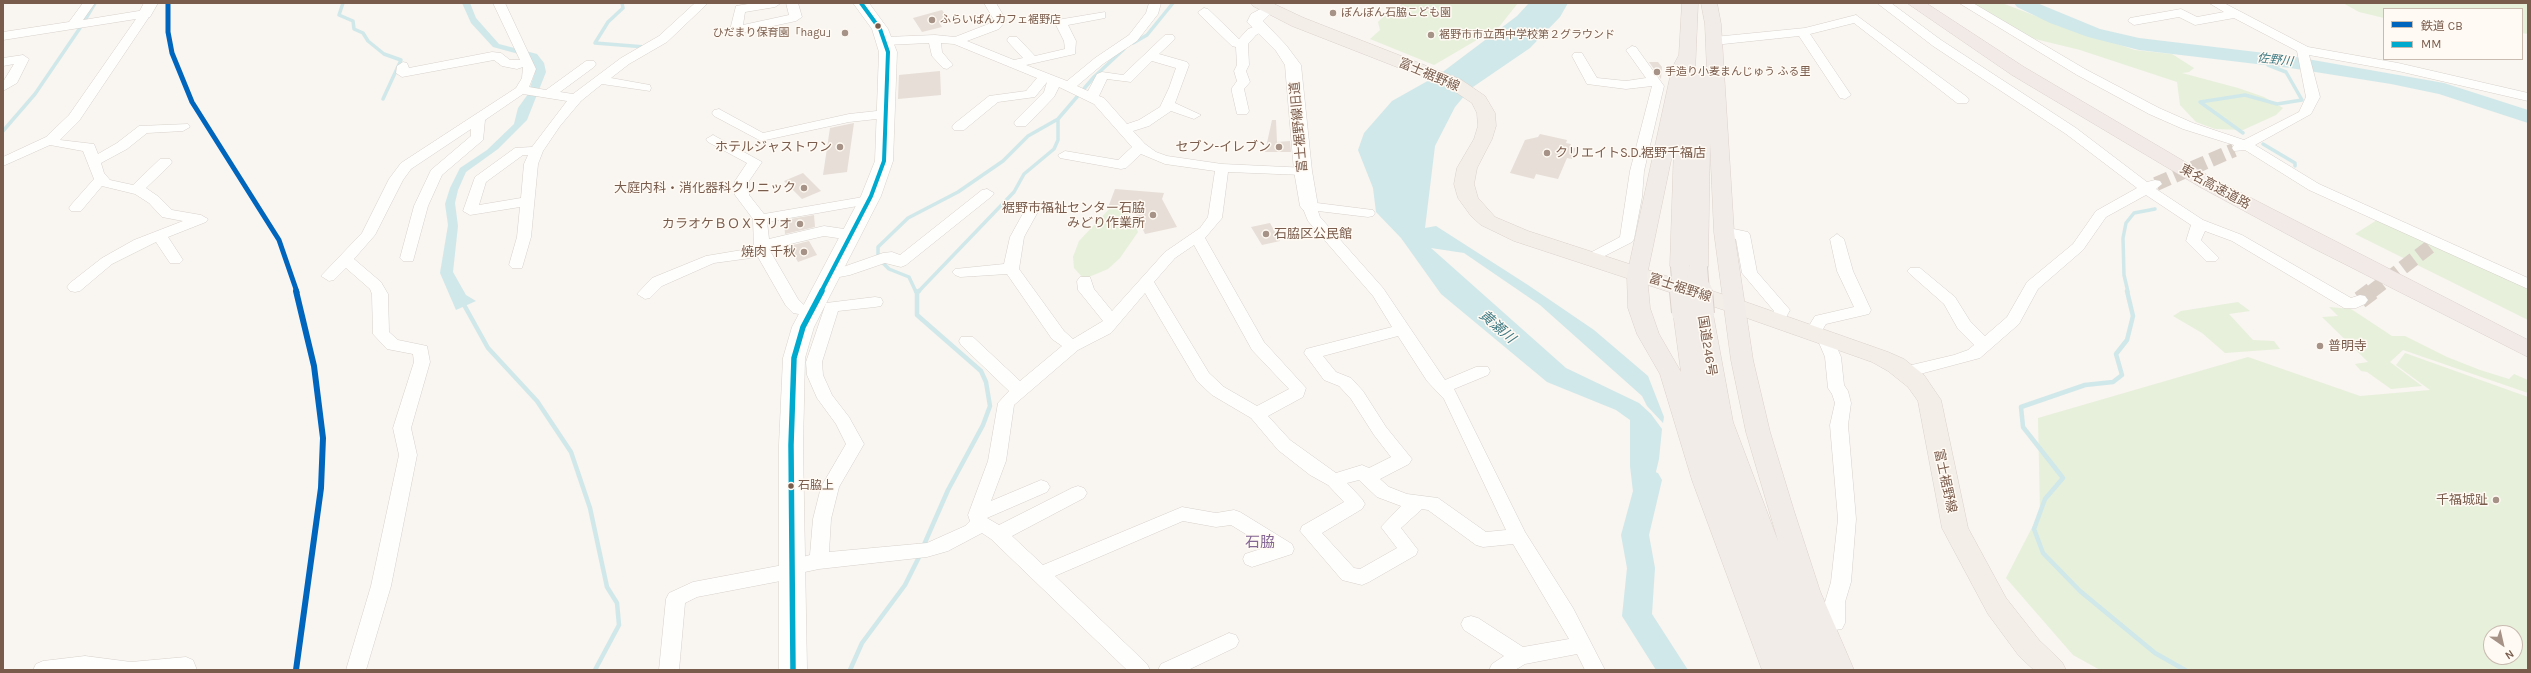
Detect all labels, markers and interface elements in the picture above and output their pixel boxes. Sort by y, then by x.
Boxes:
place label: ぽんぽん石脇こども園 [1341,6,1451,20]
marker: ぽんぽん石脇こども園 [1328,8,1338,18]
legend [2383,8,2523,60]
place label: ふらいぱんカフェ裾野店 [940,13,1061,27]
marker: ふらいぱんカフェ裾野店 [927,15,937,25]
text: 鉄道 CB [2421,19,2463,33]
unlabelled marker [873,21,883,31]
place label: ひだまり保育園「hagu」 [712,26,837,40]
marker: ひだまり保育園「hagu」 [840,28,850,38]
place label: 裾野市市立西中学校第２グラウンド [1439,28,1615,42]
marker: 裾野市市立西中学校第２グラウンド [1426,30,1436,40]
text: MM [2421,37,2441,51]
water label: 佐野川 [2256,51,2294,69]
street label: 富士裾野線 [1396,55,1462,95]
place label: 手造り小麦まんじゅう ふる里 [1665,65,1811,79]
marker: 手造り小麦まんじゅう ふる里 [1652,67,1662,77]
street label: 富士裾野線旧道 [1287,81,1311,173]
place label: ホテルジャストワン [715,139,832,155]
place label: セブン-イレブン [1175,139,1271,155]
marker: ホテルジャストワン [835,142,845,152]
marker: セブン-イレブン [1274,142,1284,152]
place label: クリエイトS.D.裾野千福店 [1555,145,1706,161]
marker: クリエイトS.D.裾野千福店 [1542,148,1552,158]
street label: 東名高速道路 [2177,161,2253,213]
place label: 大庭内科・消化器科クリニック [614,180,796,196]
marker: 大庭内科・消化器科クリニック [799,183,809,193]
place label: 裾野市福祉センター石脇 みどり作業所 [1002,200,1145,231]
marker: 裾野市福祉センター石脇 みどり作業所 [1148,210,1158,220]
place label: カラオケＢＯＸマリオ [662,216,792,232]
marker: カラオケＢＯＸマリオ [795,219,805,229]
place label: 石脇区公民館 [1274,226,1352,242]
marker: 石脇区公民館 [1261,229,1271,239]
place label: 焼肉 千秋 [741,244,796,260]
marker: 焼肉 千秋 [799,247,809,257]
street label: 富士裾野線 [1647,271,1713,305]
water label: 黄瀬川 [1476,307,1518,347]
street label: 国道246号 [1695,315,1719,377]
place label: 普明寺 [2328,338,2367,354]
marker: 普明寺 [2315,341,2325,351]
street label: 富士裾野線 [1931,448,1959,514]
place label: 石脇上 [798,479,834,493]
marker: 石脇上 [786,481,796,491]
place label: 千福城趾 [2436,492,2488,508]
marker: 千福城趾 [2491,495,2501,505]
district label: 石脇 [1245,534,1275,552]
north arrow [2483,625,2523,665]
text: N [2503,647,2516,662]

